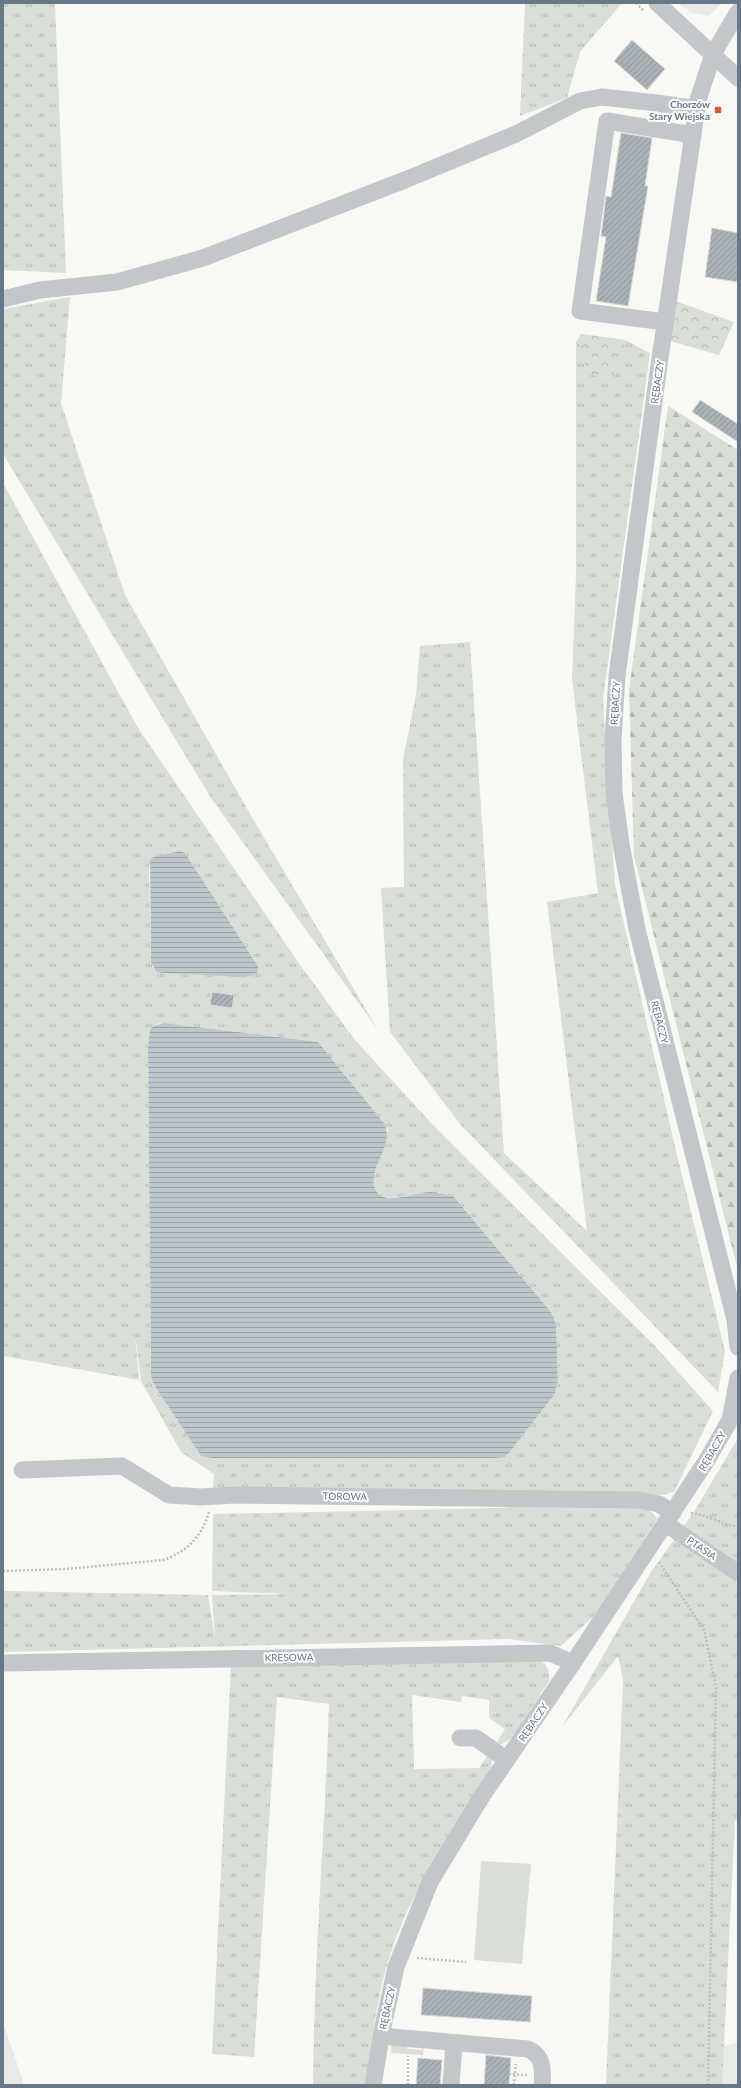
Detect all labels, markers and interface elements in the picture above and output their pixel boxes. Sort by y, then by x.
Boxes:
place label: Chorzów Stary Wiejska [649,98,710,122]
marker: Chorzów Stary Wiejska [713,105,723,115]
street label: RĘBACZY [648,359,666,405]
street label: RĘBACZY [608,680,622,725]
street label: RĘBACZY [649,999,671,1045]
street label: RĘBACZY [696,1428,729,1473]
street label: TOROWA [323,1490,368,1502]
street label: PTASIA [685,1534,719,1562]
street label: KRESOWA [265,1651,314,1663]
street label: RĘBACZY [516,1700,551,1744]
street label: RĘBACZY [377,1985,398,2031]

